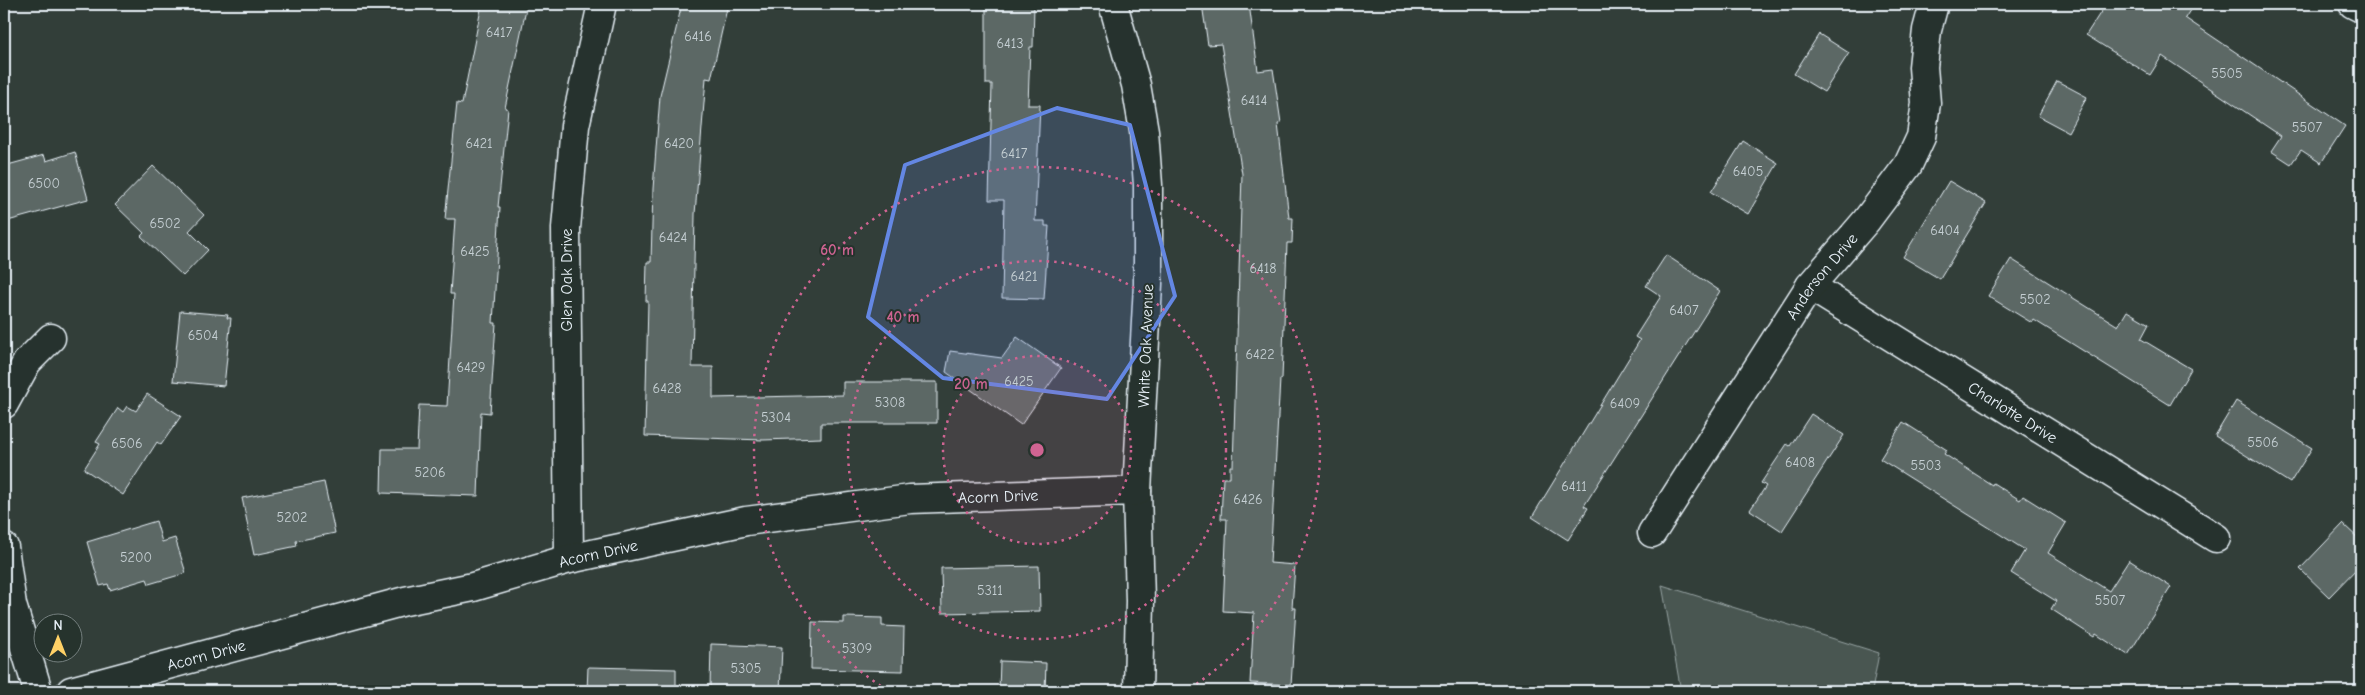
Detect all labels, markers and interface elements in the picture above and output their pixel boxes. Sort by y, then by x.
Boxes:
house number: 6417 [486,24,513,41]
house number: 6416 [684,28,712,45]
house number: 6413 [997,35,1024,52]
house number: 5505 [2211,65,2243,82]
house number: 6414 [1241,92,1268,109]
house number: 5507 [2292,119,2323,136]
house number: 6421 [465,135,493,152]
house number: 6420 [664,135,694,152]
house number: 6417 [1001,145,1028,162]
house number: 6405 [1733,163,1763,180]
house number: 6500 [28,175,60,192]
house number: 6502 [149,215,181,232]
house number: 6404 [1930,222,1960,239]
street label: Glen Oak Drive [558,228,576,332]
house number: 6424 [659,229,687,246]
street label: Anderson Drive [1783,230,1861,323]
text: 60 m [820,241,854,259]
house number: 6425 [460,243,490,260]
house number: 6418 [1249,260,1277,277]
house number: 6421 [1010,268,1038,285]
street label: White Oak Avenue [1135,284,1157,408]
house number: 5502 [2019,291,2051,308]
house number: 6407 [1669,302,1699,319]
text: 40 m [887,308,920,326]
house number: 6504 [188,327,218,344]
house number: 6422 [1245,346,1275,363]
house number: 6429 [456,359,486,376]
house number: 6425 [1004,373,1034,390]
text: 20 m [954,375,988,393]
street label: Charlotte Drive [1965,378,2060,447]
house number: 6428 [653,380,681,397]
house number: 5308 [875,394,905,411]
house number: 6409 [1610,395,1640,412]
house number: 5304 [761,409,791,426]
house number: 5506 [2247,434,2279,451]
house number: 6506 [111,435,143,452]
centre of rings [1028,441,1046,459]
house number: 6408 [1785,454,1815,471]
house number: 5503 [1911,457,1941,474]
house number: 5206 [414,464,446,481]
house number: 6411 [1561,478,1587,495]
street label: Acorn Drive [958,486,1039,507]
house number: 6426 [1233,491,1263,508]
house number: 5202 [277,509,307,526]
street label: Acorn Drive [557,536,639,572]
house number: 5200 [120,549,152,566]
house number: 5311 [977,582,1003,599]
house number: 5507 [2095,592,2126,609]
north arrow [32,612,82,662]
text: N [53,617,63,634]
street label: Acorn Drive [165,636,248,675]
house number: 5309 [842,640,872,657]
house number: 5305 [731,660,761,677]

